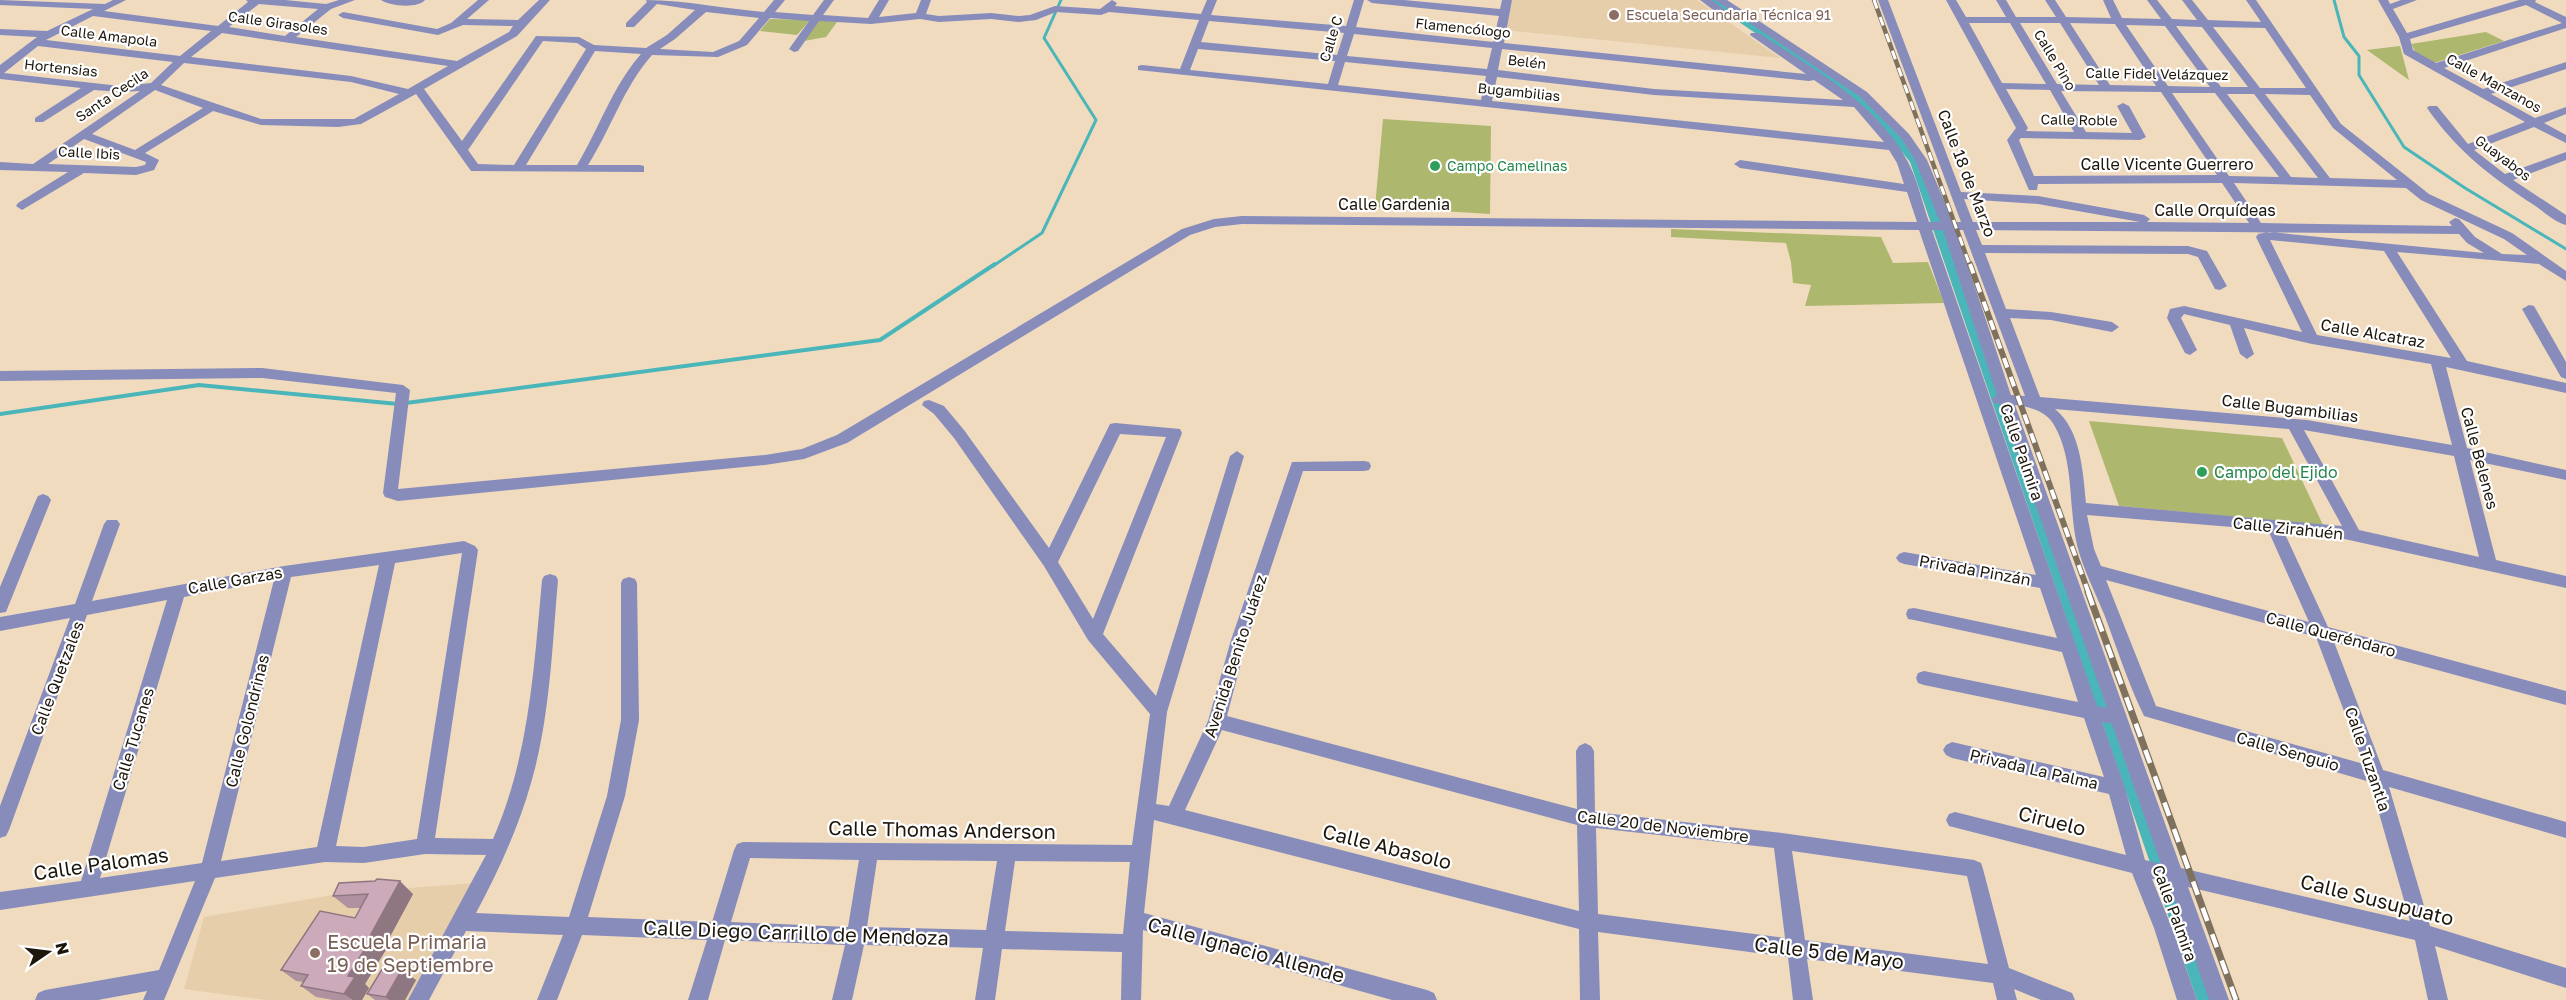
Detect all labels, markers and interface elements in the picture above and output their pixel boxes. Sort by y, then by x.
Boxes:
place label: Escuela Secundaria Técnica 91 [1626,6,1831,23]
street label: Calle Girasoles [227,7,329,38]
marker: Escuela Secundaria Técnica 91 [1607,8,1621,22]
street label: Calle C [1315,14,1346,64]
street label: Flamencólogo [1415,14,1511,41]
street label: Calle Amapola [60,21,158,50]
street label: Calle Pino [2031,26,2080,93]
street label: Calle Manzanos [2444,49,2545,116]
street label: Belén [1507,51,1547,72]
street label: Hortensias [24,55,99,80]
street label: Santa Cecila [72,64,151,125]
street label: Calle Fidel Velázquez [2085,64,2229,83]
street label: Bugambilias [1477,79,1561,104]
street label: Calle 18 de Marzo [1933,106,2001,240]
street label: Calle Roble [2040,110,2118,129]
street label: Guayabos [2472,131,2535,184]
street label: Calle Ibis [58,142,120,163]
street label: Calle Vicente Guerrero [2080,154,2254,174]
place label: Campo Camelinas [1447,157,1567,174]
marker: Campo Camelinas [1428,159,1442,173]
street label: Calle Gardenia [1338,194,1450,214]
street label: Calle Orquídeas [2154,200,2276,220]
street label: Calle Alcatraz [2319,314,2427,352]
street label: Calle Bugambilias [2220,390,2360,426]
street label: Calle Palmira [1996,401,2048,503]
street label: Calle Belenes [2457,405,2503,511]
place label: Campo del Ejido [2214,462,2338,482]
marker: Campo del Ejido [2195,465,2209,479]
street label: Calle Zirahuén [2232,512,2344,544]
street label: Privada Pinzán [1918,550,2032,590]
street label: Calle Garzas [186,562,284,598]
street label: Avenida Benito Juárez [1199,572,1271,740]
street label: Calle Queréndaro [2264,607,2398,661]
street label: Calle Quetzales [26,618,88,738]
street label: Calle Golondrinas [221,652,273,790]
street label: Calle Tucanes [108,685,158,793]
street label: Calle Tuzantla [2341,704,2395,814]
street label: Calle Senguio [2234,727,2342,775]
street label: Privada La Palma [1968,744,2100,794]
street label: Ciruelo [2016,800,2088,840]
street label: Calle 20 de Noviembre [1576,806,1750,846]
street label: Calle Thomas Anderson [828,815,1056,843]
street label: Calle Abasolo [1320,818,1454,874]
street label: Calle Palomas [32,842,170,884]
street label: Calle Palmira [2148,862,2202,964]
street label: Calle Susupuato [2298,868,2456,930]
street label: Calle Ignacio Allende [1145,911,1347,987]
street label: Calle Diego Carrillo de Mendoza [643,915,949,949]
north arrow [18,922,78,982]
place label: Escuela Primaria 19 de Septiembre [327,929,494,976]
street label: Calle 5 de Mayo [1753,931,1905,973]
text: N [51,940,74,957]
marker: Escuela Primaria 19 de Septiembre [308,946,322,960]

